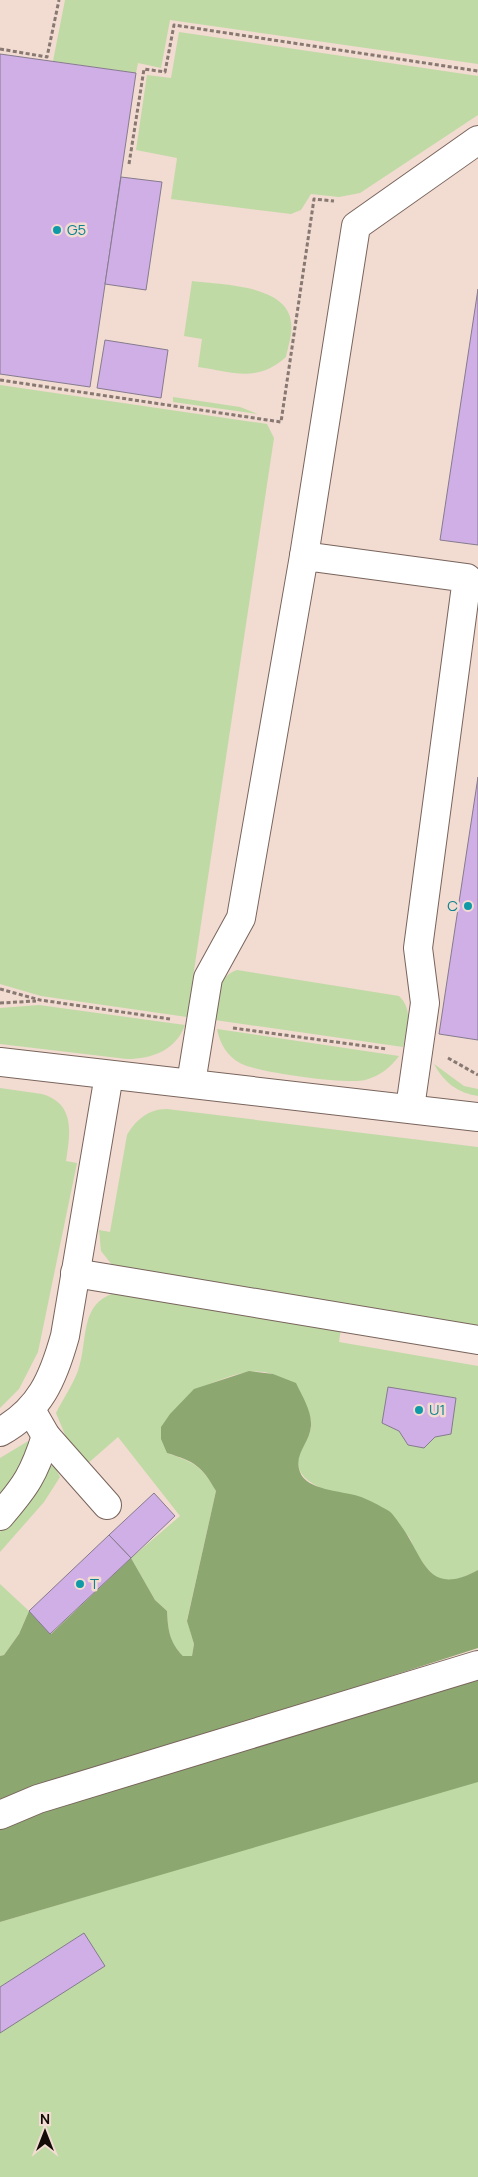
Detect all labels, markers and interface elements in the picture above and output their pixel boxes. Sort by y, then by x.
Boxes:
place label: G5 [67,219,86,240]
marker: G5 [51,224,63,236]
place label: C [447,895,458,916]
marker: C [462,900,474,912]
place label: U1 [429,1399,445,1420]
marker: U1 [413,1404,425,1416]
place label: T [90,1573,99,1594]
marker: T [74,1578,86,1590]
north arrow [20,2107,70,2157]
text: N [40,2109,50,2128]

